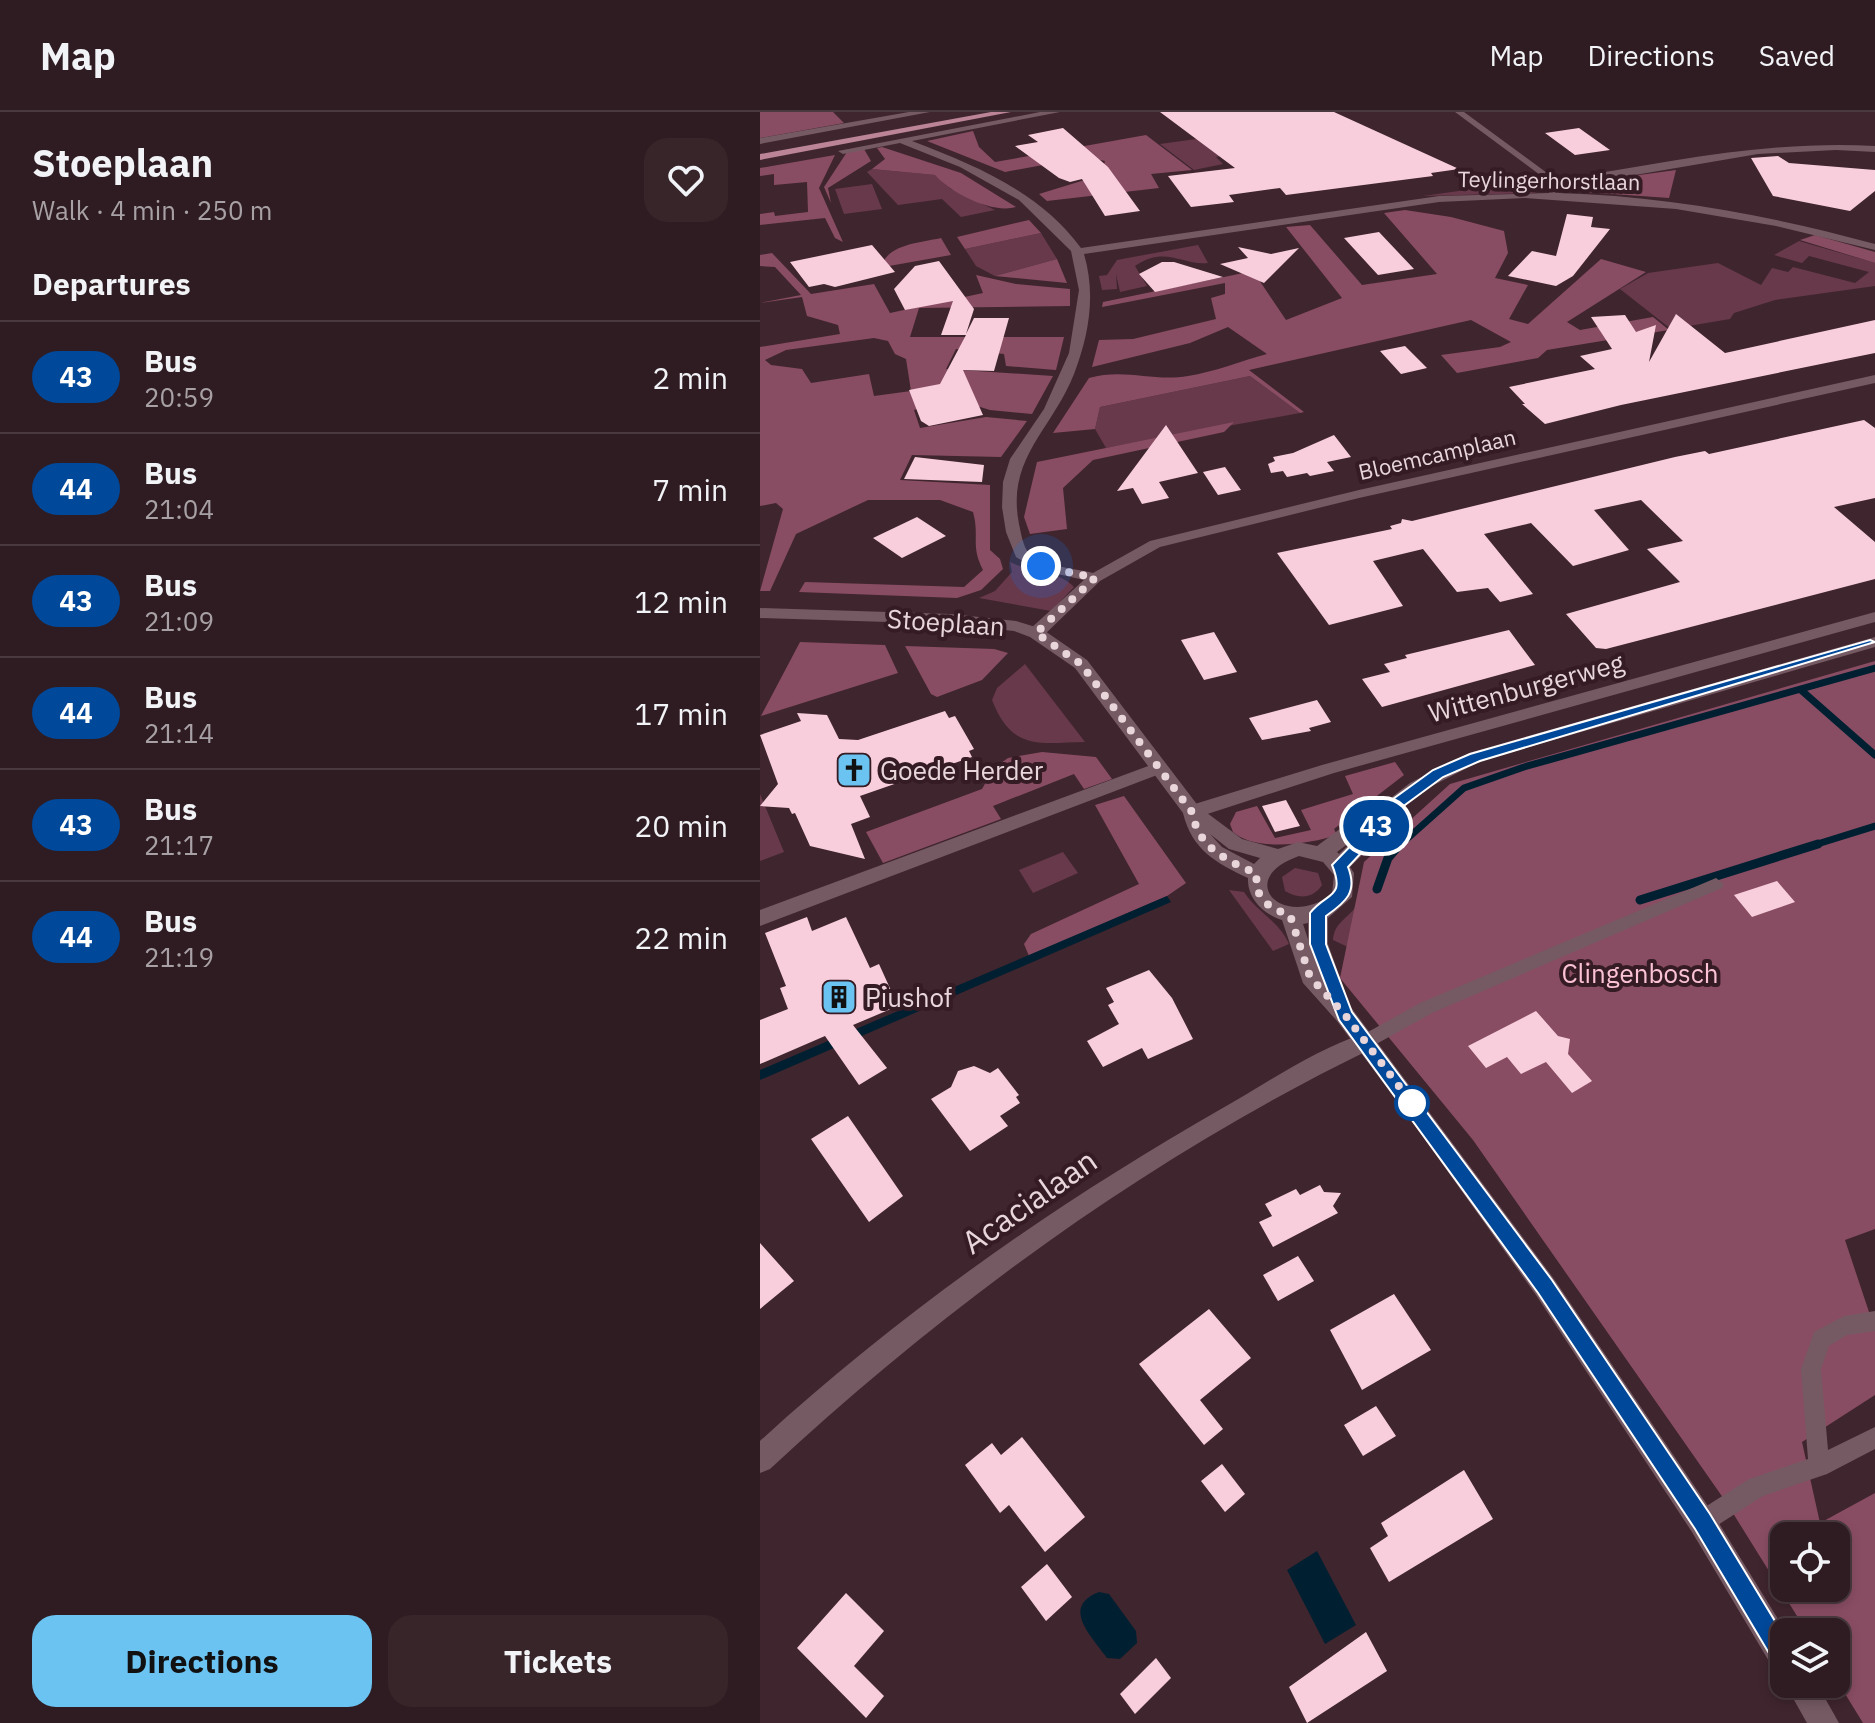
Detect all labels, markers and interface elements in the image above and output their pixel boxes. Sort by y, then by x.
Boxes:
text: Map [40,31,116,80]
text: Map [1489,37,1543,74]
text: Directions [1587,37,1715,74]
text: Saved [1759,37,1835,74]
text: Stoeplaan [32,138,213,187]
button: heart [644,138,728,222]
street label: Teylingerhorstlaan [1457,164,1641,196]
text: Walk · 4 min · 250 m [32,193,272,227]
text: Departures [32,264,191,303]
text: Bus [144,341,197,380]
text: 43 [59,358,93,395]
text: 2 min [652,358,728,397]
text: 20:59 [144,380,214,414]
street label: Bloemcamplaan [1355,422,1519,486]
text: Bus [144,453,197,492]
text: 44 [59,470,93,507]
text: 7 min [652,470,728,509]
text: 21:04 [144,492,214,526]
your location [1021,546,1061,586]
text: Bus [144,565,197,604]
text: 43 [59,582,93,619]
text: 12 min [634,582,728,621]
street label: Stoeplaan [886,601,1006,643]
text: 21:09 [144,604,214,638]
street label: Wittenburgerweg [1425,645,1628,729]
text: Bus [144,677,197,716]
text: 44 [59,694,93,731]
text: 17 min [634,694,728,733]
text: 21:14 [144,716,214,750]
church icon: Goede Herder [835,751,873,789]
place label: Goede Herder [880,753,1044,787]
text: Bus [144,789,197,828]
line badge: 43 [1340,800,1412,852]
text: 43 [59,806,93,843]
text: 20 min [634,806,728,845]
text: 43 [1359,807,1393,844]
text: 21:17 [144,828,214,862]
text: Bus [144,901,197,940]
text: 44 [59,918,93,955]
text: 22 min [634,918,728,957]
text: 21:19 [144,940,214,974]
park label: Clingenbosch [1561,956,1719,990]
building icon: Piushof [820,978,858,1016]
place label: Piushof [865,980,952,1014]
unlabelled marker [1395,1086,1429,1120]
street label: Acacialaan [953,1139,1105,1263]
map controls [1770,1522,1850,1698]
button: locate [1770,1522,1850,1602]
button: Directions [32,1615,372,1707]
button: Tickets [388,1615,728,1707]
button: layers [1770,1618,1850,1698]

